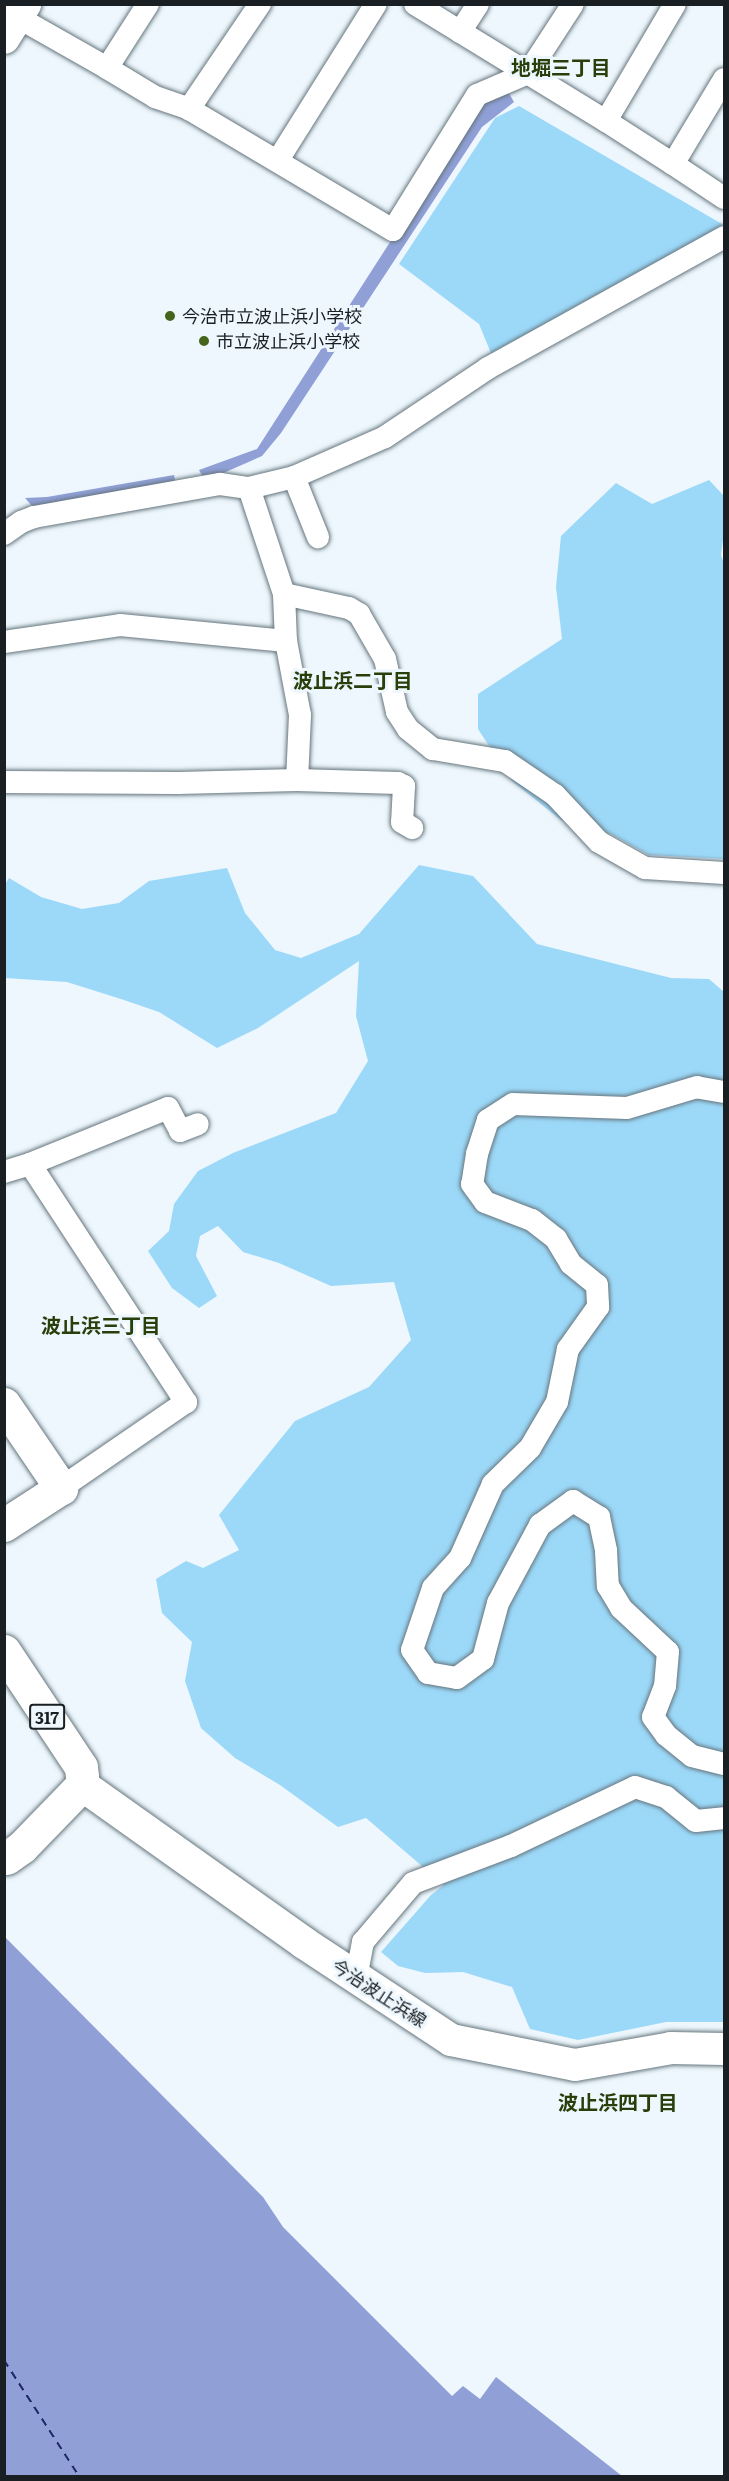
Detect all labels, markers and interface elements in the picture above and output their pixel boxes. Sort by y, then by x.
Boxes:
district label: 地堀三丁目 [511,54,611,78]
place label: 今治市立波止浜小学校 [182,305,362,327]
marker: 今治市立波止浜小学校 [163,309,177,323]
place label: 市立波止浜小学校 [216,330,360,352]
marker: 市立波止浜小学校 [197,334,211,348]
district label: 波止浜二丁目 [293,667,413,691]
district label: 波止浜三丁目 [41,1312,161,1336]
road number: 317 [29,1704,65,1730]
street label: 今治波止浜線 [328,1955,430,2031]
district label: 波止浜四丁目 [558,2089,678,2113]

